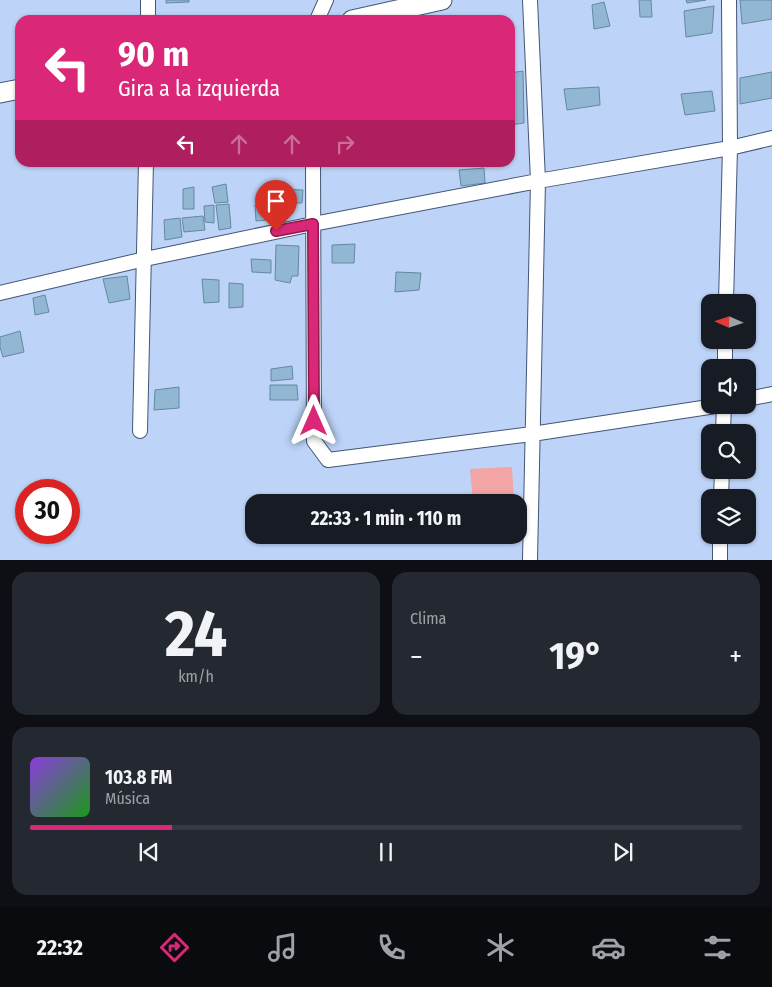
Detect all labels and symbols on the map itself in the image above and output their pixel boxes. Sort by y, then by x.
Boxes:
pin [255,180,297,231]
north arrow [701,294,756,349]
position arrow [287,394,339,446]
speed limit sign: 30 [15,479,80,544]

